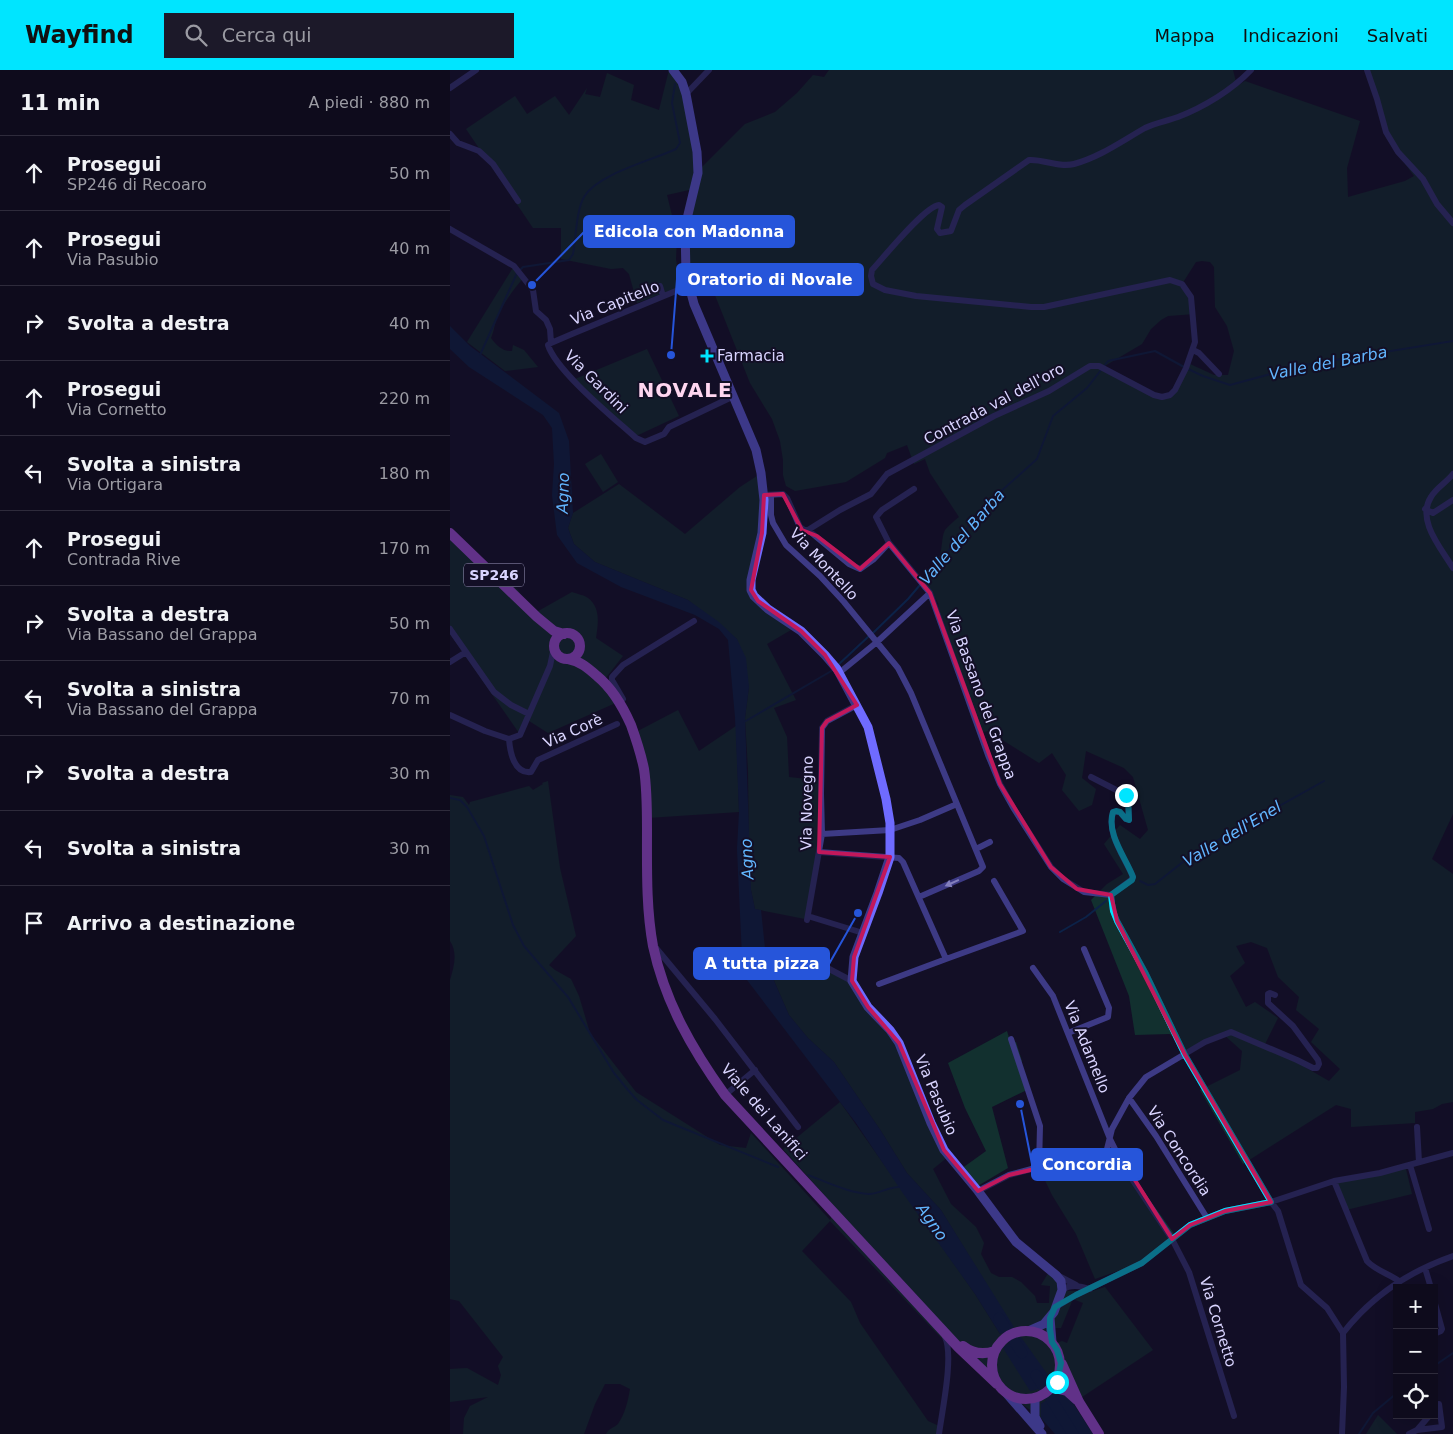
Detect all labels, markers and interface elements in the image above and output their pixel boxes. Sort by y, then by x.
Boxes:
search box [164,13,514,58]
text: Wayfind [25,21,134,49]
icon: search [182,21,210,49]
text: Cerca qui [222,24,312,46]
text: Mappa [1154,25,1215,46]
text: Indicazioni [1243,25,1339,46]
text: Salvati [1367,25,1428,46]
text: 11 min [20,91,101,115]
text: A piedi · 880 m [308,93,430,112]
text: Prosegui [67,153,161,175]
icon: ahead [20,159,48,187]
text: 50 m [389,164,430,183]
text: SP246 di Recoaro [67,175,207,194]
callout: Edicola con Madonna [584,216,794,247]
text: Edicola con Madonna [594,222,784,241]
text: Prosegui [67,228,161,250]
icon: ahead [20,234,48,262]
text: 40 m [389,239,430,258]
text: Via Pasubio [67,250,159,269]
callout: Oratorio di Novale [677,264,863,295]
text: Oratorio di Novale [687,270,853,289]
street label: Via Capitello [568,277,662,329]
icon: right [20,309,48,337]
text: Svolta a destra [67,312,230,334]
text: 40 m [389,314,430,333]
water label: Valle del Barba [1267,342,1389,384]
street label: Via Gardini [561,347,631,417]
place label: Farmacia [717,347,785,365]
marker: Farmacia [701,350,713,362]
street label: Contrada val dell'oro [921,359,1067,449]
text: Prosegui [67,378,161,400]
district label: NOVALE [637,378,733,402]
icon: ahead [20,384,48,412]
text: 220 m [379,389,430,408]
text: Via Cornetto [67,400,167,419]
text: Svolta a sinistra [67,453,241,475]
icon: left [20,459,48,487]
text: 180 m [379,464,430,483]
water label: Agno [553,472,573,515]
text: Via Ortigara [67,475,163,494]
water label: Valle del Barba [915,485,1009,589]
street label: Via Montello [786,524,862,604]
text: Prosegui [67,528,161,550]
icon: ahead [20,534,48,562]
text: 170 m [379,539,430,558]
text: Contrada Rive [67,550,181,569]
road number: SP246 [464,564,524,586]
text: Svolta a destra [67,603,230,625]
street label: Via Bassano del Grappa [942,608,1020,782]
icon: right [20,609,48,637]
text: 50 m [389,614,430,633]
text: Via Bassano del Grappa [67,625,258,644]
text: Svolta a sinistra [67,678,241,700]
icon: left [20,684,48,712]
text: 70 m [389,689,430,708]
text: Via Bassano del Grappa [67,700,258,719]
street label: Via Corè [541,710,605,752]
street label: Via Novegno [797,755,817,851]
icon: right [20,759,48,787]
text: Svolta a destra [67,762,230,784]
text: 30 m [389,764,430,783]
route end [1115,784,1138,807]
water label: Valle dell'Enel [1179,797,1285,871]
icon: left [20,834,48,862]
text: Svolta a sinistra [67,837,241,859]
water label: Agno [736,838,758,881]
text: 30 m [389,839,430,858]
one-way arrow [945,879,959,887]
icon: arrive [20,909,48,937]
text: Arrivo a destinazione [67,912,295,934]
callout: A tutta pizza [694,948,829,979]
text: A tutta pizza [704,954,820,973]
street label: Via Adamello [1060,998,1114,1096]
street label: Via Pasubio [911,1052,961,1138]
street label: Viale dei Lanifici [717,1060,811,1164]
street label: Via Concordia [1143,1103,1215,1199]
callout: Concordia [1032,1149,1142,1180]
text: Concordia [1042,1155,1132,1174]
water label: Agno [912,1199,952,1244]
street label: Via Cornetto [1196,1275,1240,1369]
map controls [1393,1284,1438,1419]
button: + [1393,1284,1438,1329]
button: − [1393,1329,1438,1374]
route start [1046,1371,1069,1394]
button: locate [1393,1374,1438,1419]

